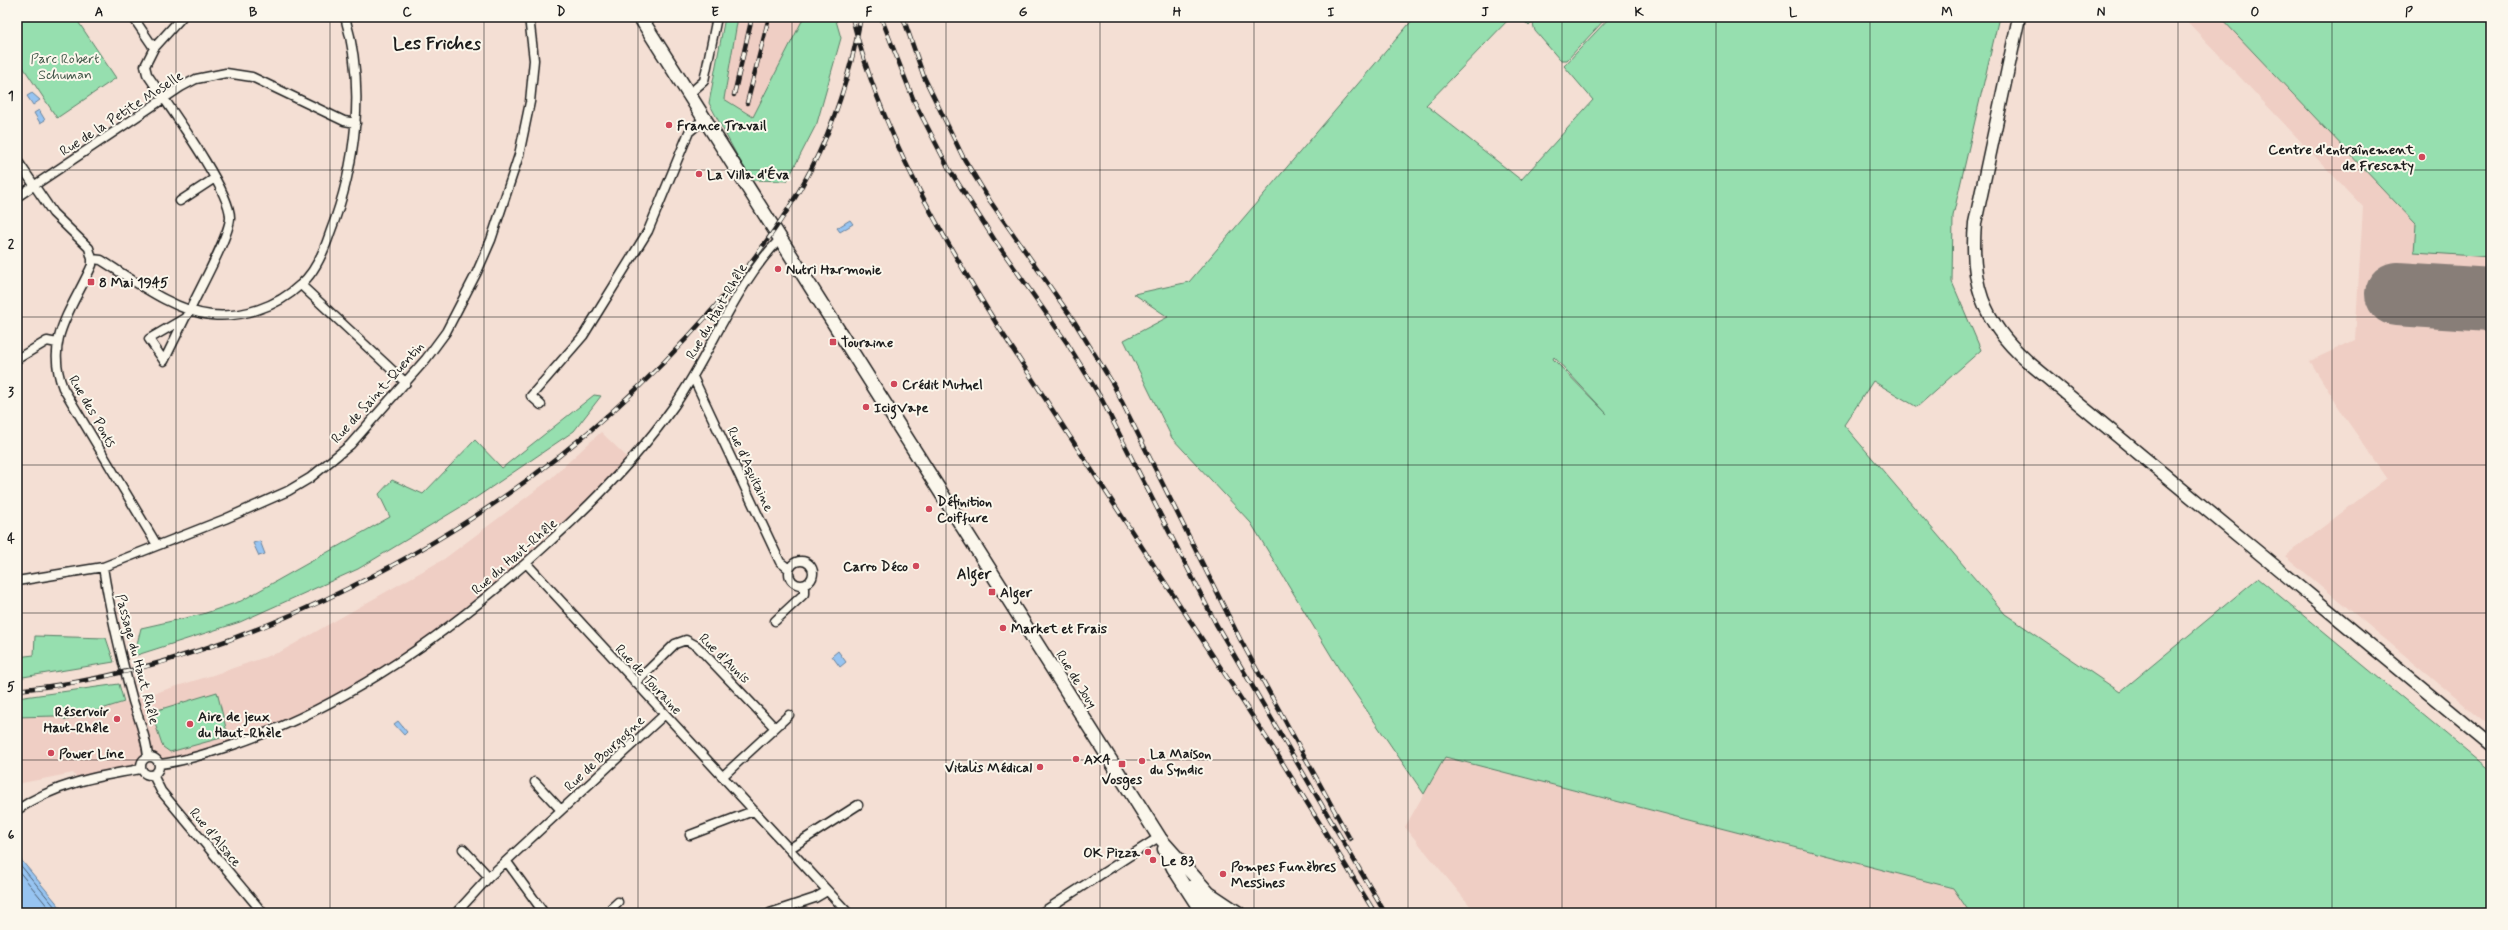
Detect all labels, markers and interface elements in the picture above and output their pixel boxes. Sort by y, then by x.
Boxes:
text: A [95,4,103,21]
text: B [249,4,258,21]
text: C [402,4,412,21]
text: D [557,4,566,21]
text: E [711,4,719,21]
text: F [866,4,873,21]
text: G [1019,4,1028,21]
text: H [1173,4,1182,21]
text: I [1328,4,1335,21]
text: J [1481,4,1489,21]
text: K [1634,4,1644,21]
text: L [1789,4,1798,21]
text: M [1941,4,1953,21]
text: N [2097,4,2106,21]
text: O [2251,4,2260,21]
text: P [2405,4,2413,21]
district label: Les Friches [393,32,481,56]
park label: Parc Robert Schuman [30,50,100,84]
street label: Rue de la Petite Moselle [56,67,187,160]
text: 1 [8,88,14,105]
place label: France Travail [677,117,767,135]
marker: France Travail [664,120,674,130]
place label: Centre d'entraînement de Frescaty [2268,141,2415,175]
marker: Centre d'entraînement de Frescaty [2417,152,2427,162]
place label: La Villa d'Éva [707,166,790,184]
marker: La Villa d'Éva [694,169,704,179]
text: 2 [8,236,15,253]
street label: Rue du Haut-Rhêle [682,260,752,363]
place label: Nutri Harmonie [786,261,882,279]
marker: Nutri Harmonie [773,264,783,274]
place label: 8 Mai 1945 [99,274,169,292]
marker: 8 Mai 1945 [86,277,96,287]
place label: Touraine [841,334,893,352]
marker: Touraine [828,337,838,347]
street label: Rue de Saint-Quentin [327,338,428,447]
street label: Rue des Ponts [64,372,120,451]
place label: Crédit Mutuel [902,376,983,394]
marker: Crédit Mutuel [889,379,899,389]
text: 3 [8,384,14,401]
place label: IcigVape [874,399,929,420]
marker: IcigVape [861,402,871,412]
street label: Rue d'Aquitaine [723,424,778,515]
place label: Définition Coiffure [937,493,992,527]
marker: Définition Coiffure [924,504,934,514]
street label: Rue du Haut-Rhêle [468,514,561,599]
text: 4 [7,531,15,548]
place label: Carro Déco [843,558,908,576]
marker: Carro Déco [911,561,921,571]
district label: Alger [957,565,992,587]
place label: Alger [1000,584,1032,605]
marker: Alger [987,587,997,597]
street label: Passage du Haut Rhêle [111,592,163,727]
place label: Market et Frais [1011,620,1108,638]
marker: Market et Frais [998,623,1008,633]
street label: Rue d'Aunis [695,630,754,688]
street label: Rue de Touraine [611,641,686,719]
street label: Rue de Jouy [1051,647,1101,712]
text: 5 [7,679,15,696]
place label: Réservoir Haut-Rhêle [43,703,109,737]
place label: Aire de jeux du Haut-Rhèle [198,708,282,742]
street label: Rue de Bourgogne [561,712,650,797]
marker: Réservoir Haut-Rhêle [112,714,122,724]
marker: Aire de jeux du Haut-Rhèle [185,719,195,729]
place label: Power Line [59,745,124,763]
place label: La Maison du Syndic [1150,745,1211,779]
marker: Power Line [46,748,56,758]
place label: AXA [1084,751,1111,769]
marker: AXA [1071,754,1081,764]
marker: La Maison du Syndic [1137,756,1147,766]
place label: Vitalis Médical [945,759,1032,777]
marker: Vosges [1117,759,1127,769]
marker: Vitalis Médical [1035,762,1045,772]
place label: Vosges [1102,771,1143,791]
street label: Rue d'Alsace [185,804,245,871]
text: 6 [8,827,15,844]
place label: OK Pizza [1083,844,1141,862]
marker: OK Pizza [1143,847,1153,857]
place label: Le 83 [1161,852,1194,870]
marker: Le 83 [1148,855,1158,865]
place label: Pompes Funèbres Messines [1231,858,1337,892]
marker: Pompes Funèbres Messines [1218,869,1228,879]

